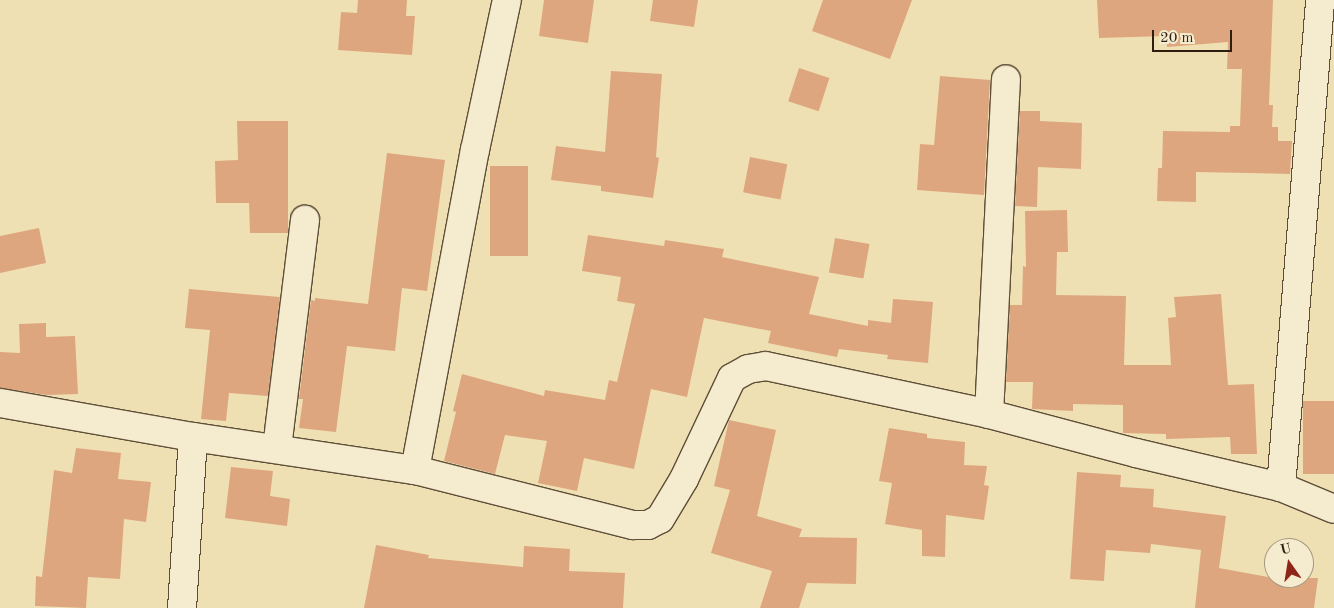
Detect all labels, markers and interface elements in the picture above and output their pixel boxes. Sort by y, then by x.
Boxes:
scale bar [1154,20,1234,52]
text: 20 m [1160,31,1194,46]
north arrow [1264,538,1314,588]
text: U [1279,541,1293,557]

